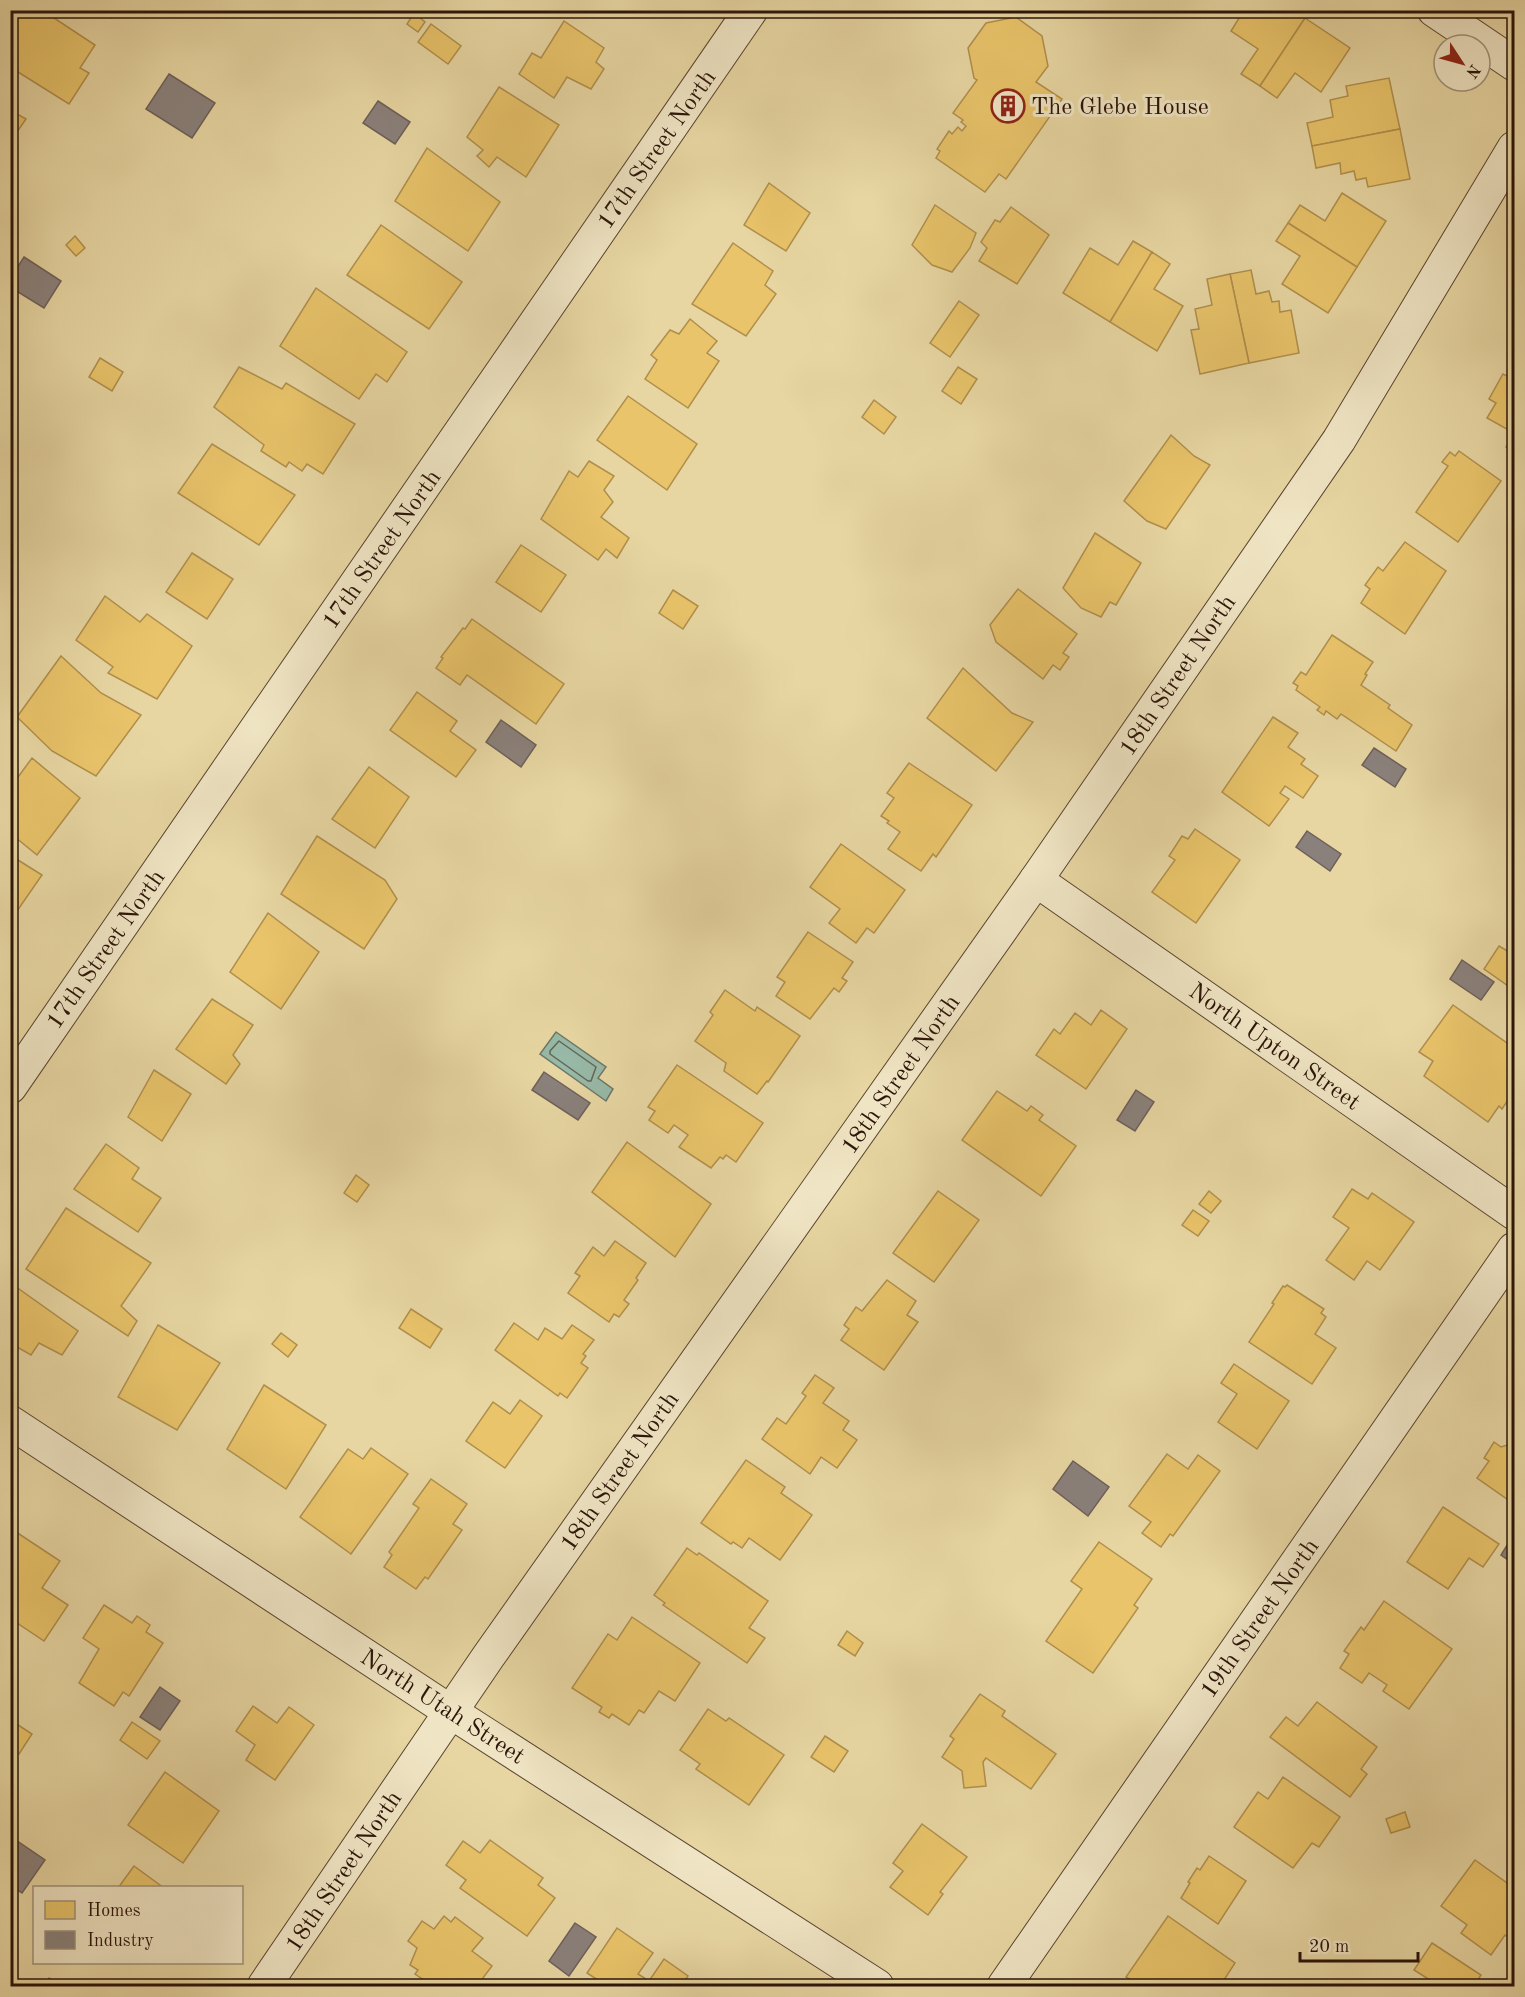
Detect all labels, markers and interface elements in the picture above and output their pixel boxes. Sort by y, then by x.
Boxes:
north arrow [1432,33,1492,93]
text: N [1462,61,1483,81]
street label: 17th Street North [594,66,721,234]
building icon: The Glebe House [990,88,1026,124]
place label: The Glebe House [1031,96,1209,120]
street label: 17th Street North [319,466,446,634]
street label: 18th Street North [1116,591,1241,761]
street label: 17th Street North [43,866,170,1034]
street label: North Upton Street [1184,980,1364,1116]
street label: 18th Street North [838,991,965,1159]
street label: 18th Street North [557,1388,684,1556]
street label: 19th Street North [1197,1535,1324,1703]
street label: North Utah Street [355,1646,528,1770]
street label: 18th Street North [282,1787,407,1957]
legend [33,1886,243,1964]
text: Homes [87,1902,141,1920]
scale bar [1300,1925,1418,1963]
text: Industry [87,1932,154,1950]
text: 20 m [1309,1938,1349,1956]

